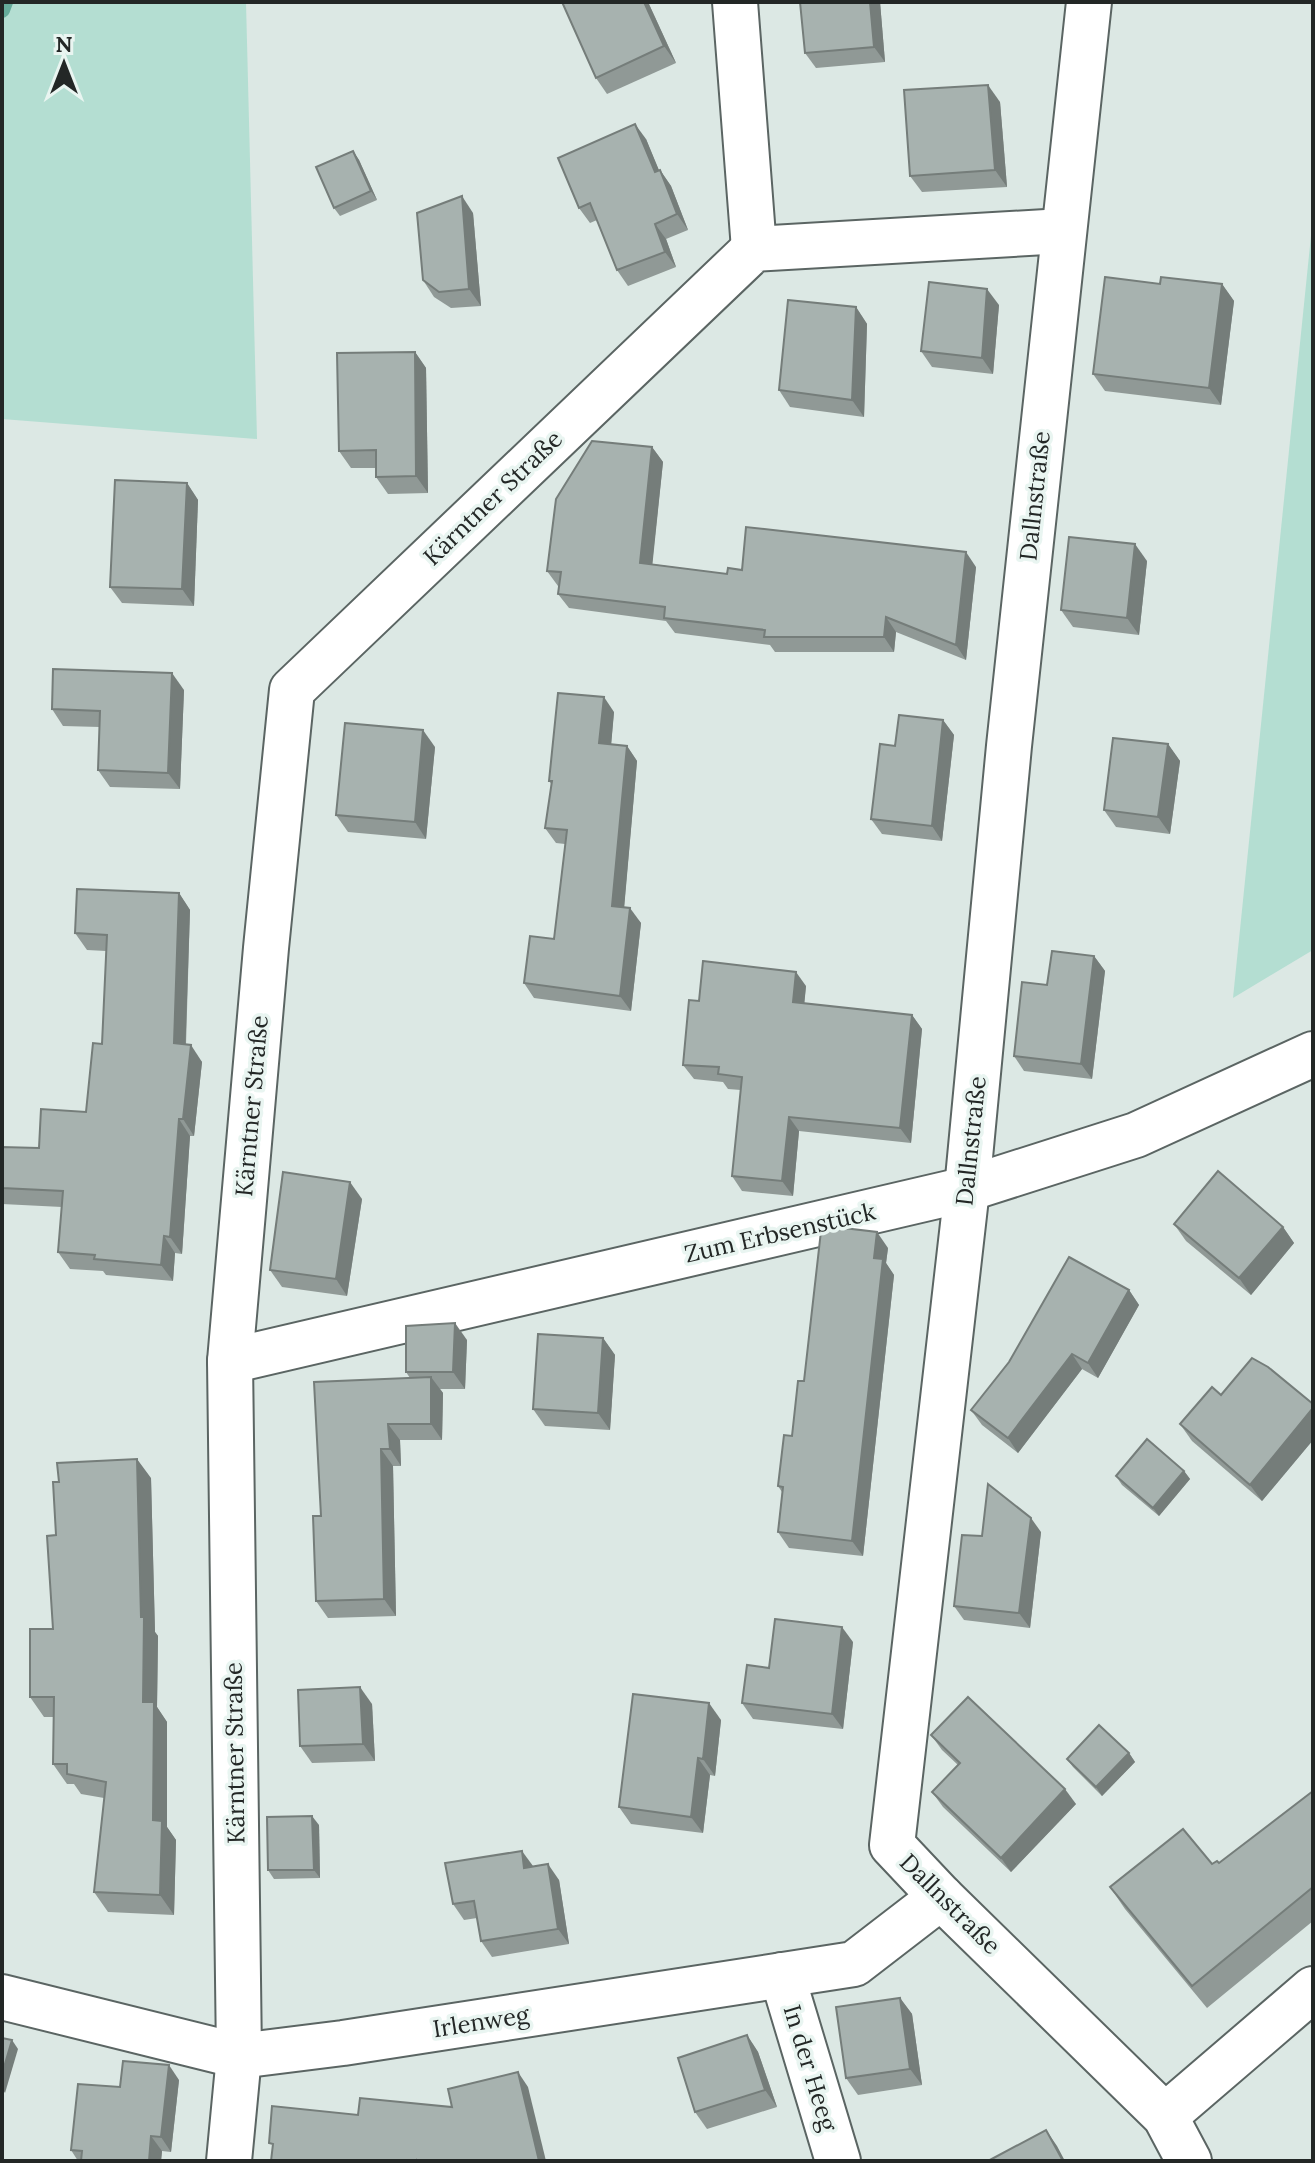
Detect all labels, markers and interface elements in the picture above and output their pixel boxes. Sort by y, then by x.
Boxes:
north arrow [24,24,104,104]
text: N [55,30,73,58]
street label: Kärntner Straße [416,423,569,572]
street label: Dallnstraße [1012,430,1057,562]
street label: Kärntner Straße [228,1014,275,1198]
street label: Dallnstraße [948,1075,993,1207]
street label: Zum Erbsenstück [681,1195,878,1270]
street label: Kärntner Straße [217,1662,252,1844]
street label: Dallnstraße [893,1847,1007,1961]
street label: Irlenweg [431,1998,532,2044]
street label: In der Heeg [777,2001,845,2135]

